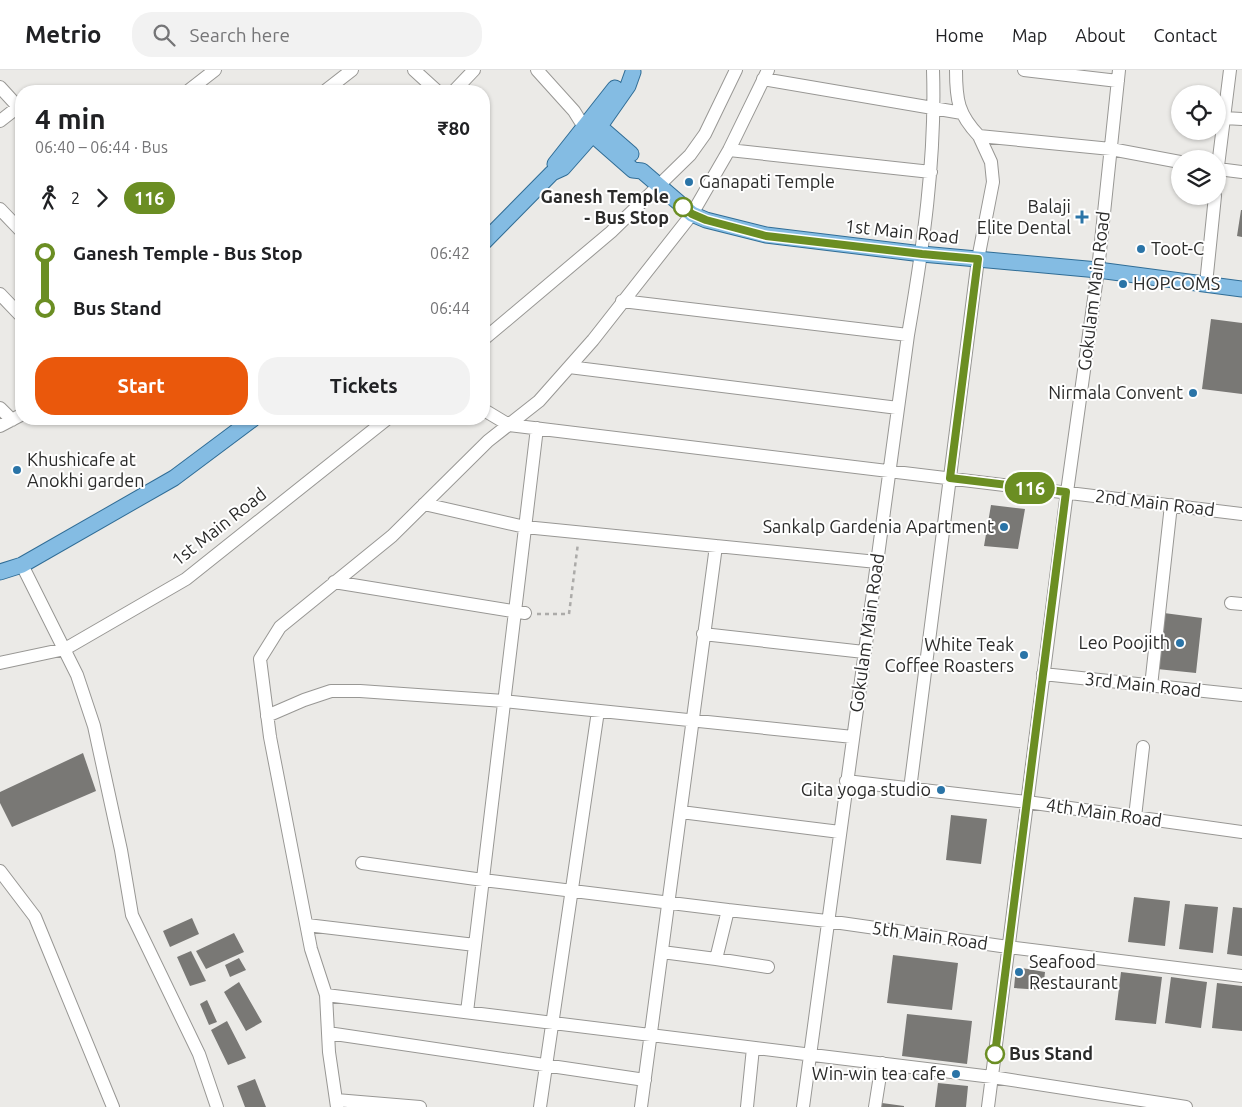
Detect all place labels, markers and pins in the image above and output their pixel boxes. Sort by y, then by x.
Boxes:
place label: Ganapati Temple [699,171,835,191]
marker: Ganapati Temple [683,176,695,188]
place label: Ganesh Temple - Bus Stop [541,186,669,227]
place label: Balaji Elite Dental [977,196,1071,237]
marker: Ganesh Temple - Bus Stop [673,197,693,217]
marker: Balaji Elite Dental [1075,210,1089,224]
place label: Toot-C [1151,238,1204,258]
marker: Toot-C [1135,243,1147,255]
place label: HOPCOMS [1133,273,1220,293]
marker: HOPCOMS [1117,278,1129,290]
place label: Nirmala Convent [1048,382,1183,402]
marker: Nirmala Convent [1187,387,1199,399]
place label: Khushicafe at Anokhi garden [27,449,145,490]
marker: Khushicafe at Anokhi garden [11,464,23,476]
place label: Sankalp Gardenia Apartment [763,516,994,536]
marker: Sankalp Gardenia Apartment [998,521,1010,533]
place label: Leo Poojith [1079,632,1170,652]
place label: White Teak Coffee Roasters [884,634,1014,675]
marker: Leo Poojith [1174,637,1186,649]
marker: White Teak Coffee Roasters [1018,649,1030,661]
place label: Gita yoga studio [801,779,931,799]
marker: Gita yoga studio [935,784,947,796]
place label: Seafood Restaurant [1029,951,1118,992]
marker: Seafood Restaurant [1013,966,1025,978]
place label: Bus Stand [1009,1043,1093,1063]
marker: Bus Stand [985,1044,1005,1064]
place label: Win-win tea cafe [812,1063,946,1083]
marker: Win-win tea cafe [950,1068,962,1080]

